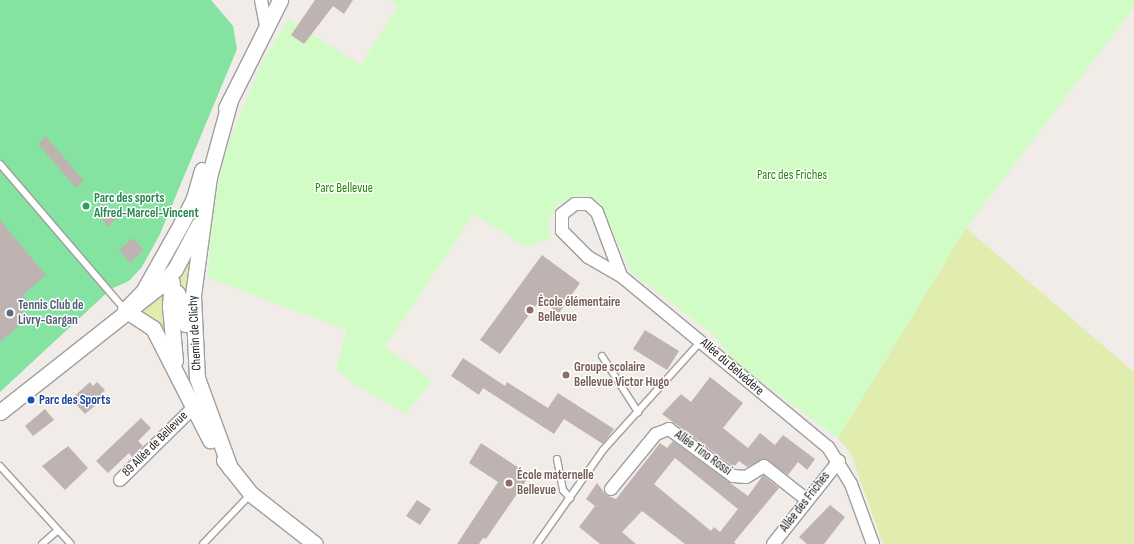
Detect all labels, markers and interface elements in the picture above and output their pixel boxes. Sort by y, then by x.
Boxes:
park label: Parc des Friches [757,167,827,183]
park label: Parc Bellevue [315,180,373,196]
place label: Parc des sports Alfred-Marcel-Vincent [94,191,199,222]
marker: Parc des sports Alfred-Marcel-Vincent [81,201,91,211]
street label: Chemin de Clichy [185,295,205,371]
place label: École élémentaire Bellevue [538,295,620,326]
place label: Tennis Club de Livry-Gargan [18,298,84,329]
marker: École élémentaire Bellevue [525,305,535,315]
marker: Tennis Club de Livry-Gargan [5,308,15,318]
street label: Allée du Belvédère [697,335,767,399]
place label: Groupe scolaire Bellevue Victor Hugo [574,360,669,391]
marker: Groupe scolaire Bellevue Victor Hugo [561,370,571,380]
place label: Parc des Sports [39,392,110,408]
marker: Parc des Sports [26,395,36,405]
street label: 89 Allée de Bellevue [119,408,191,480]
street label: Allée Tino Rossi [671,427,735,479]
place label: École maternelle Bellevue [517,468,594,499]
street label: Allée des Friches [777,469,833,535]
marker: École maternelle Bellevue [504,478,514,488]

